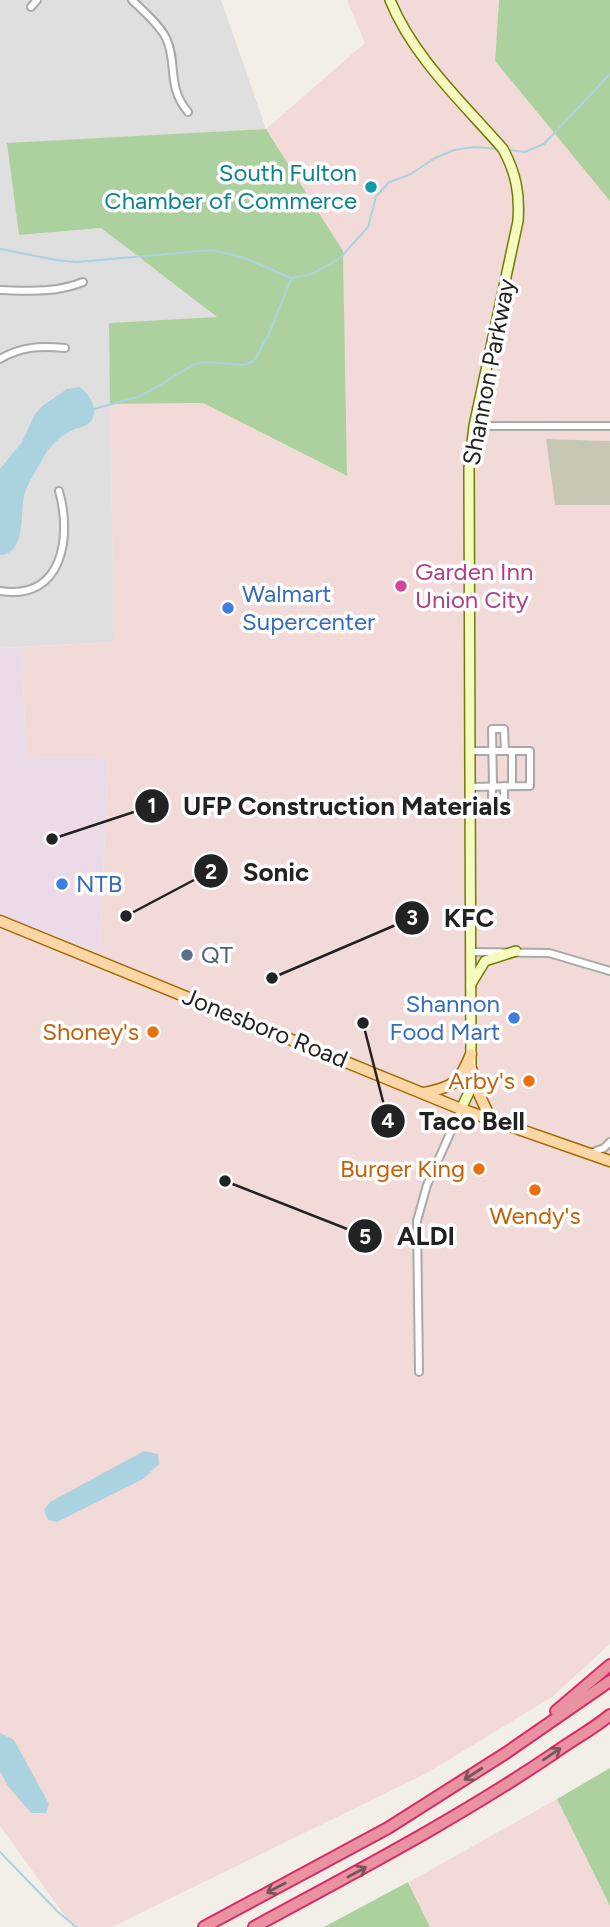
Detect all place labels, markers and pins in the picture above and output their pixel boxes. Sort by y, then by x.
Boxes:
place label: South Fulton Chamber of Commerce [104,158,357,215]
marker: South Fulton Chamber of Commerce [363,179,379,195]
place label: Garden Inn Union City [415,557,533,614]
marker: Garden Inn Union City [393,578,409,594]
place label: Walmart Supercenter [242,579,375,636]
marker: Walmart Supercenter [220,600,236,616]
callout: UFP Construction Materials [134,782,525,829]
callout: Sonic [194,848,323,895]
place label: NTB [76,869,123,898]
marker: NTB [54,876,70,892]
callout: KFC [395,894,508,941]
place label: QT [201,940,233,969]
marker: QT [179,947,195,963]
place label: Shannon Food Mart [390,989,500,1046]
marker: Shannon Food Mart [506,1010,522,1026]
place label: Shoney's [42,1017,139,1046]
marker: Shoney's [145,1024,161,1040]
place label: Arby's [448,1066,515,1095]
marker: Arby's [521,1073,537,1089]
callout: Taco Bell [370,1097,539,1144]
place label: Burger King [340,1154,465,1183]
marker: Burger King [471,1161,487,1177]
marker: Wendy's [527,1182,543,1198]
place label: Wendy's [489,1201,581,1230]
callout: ALDI [348,1213,469,1260]

